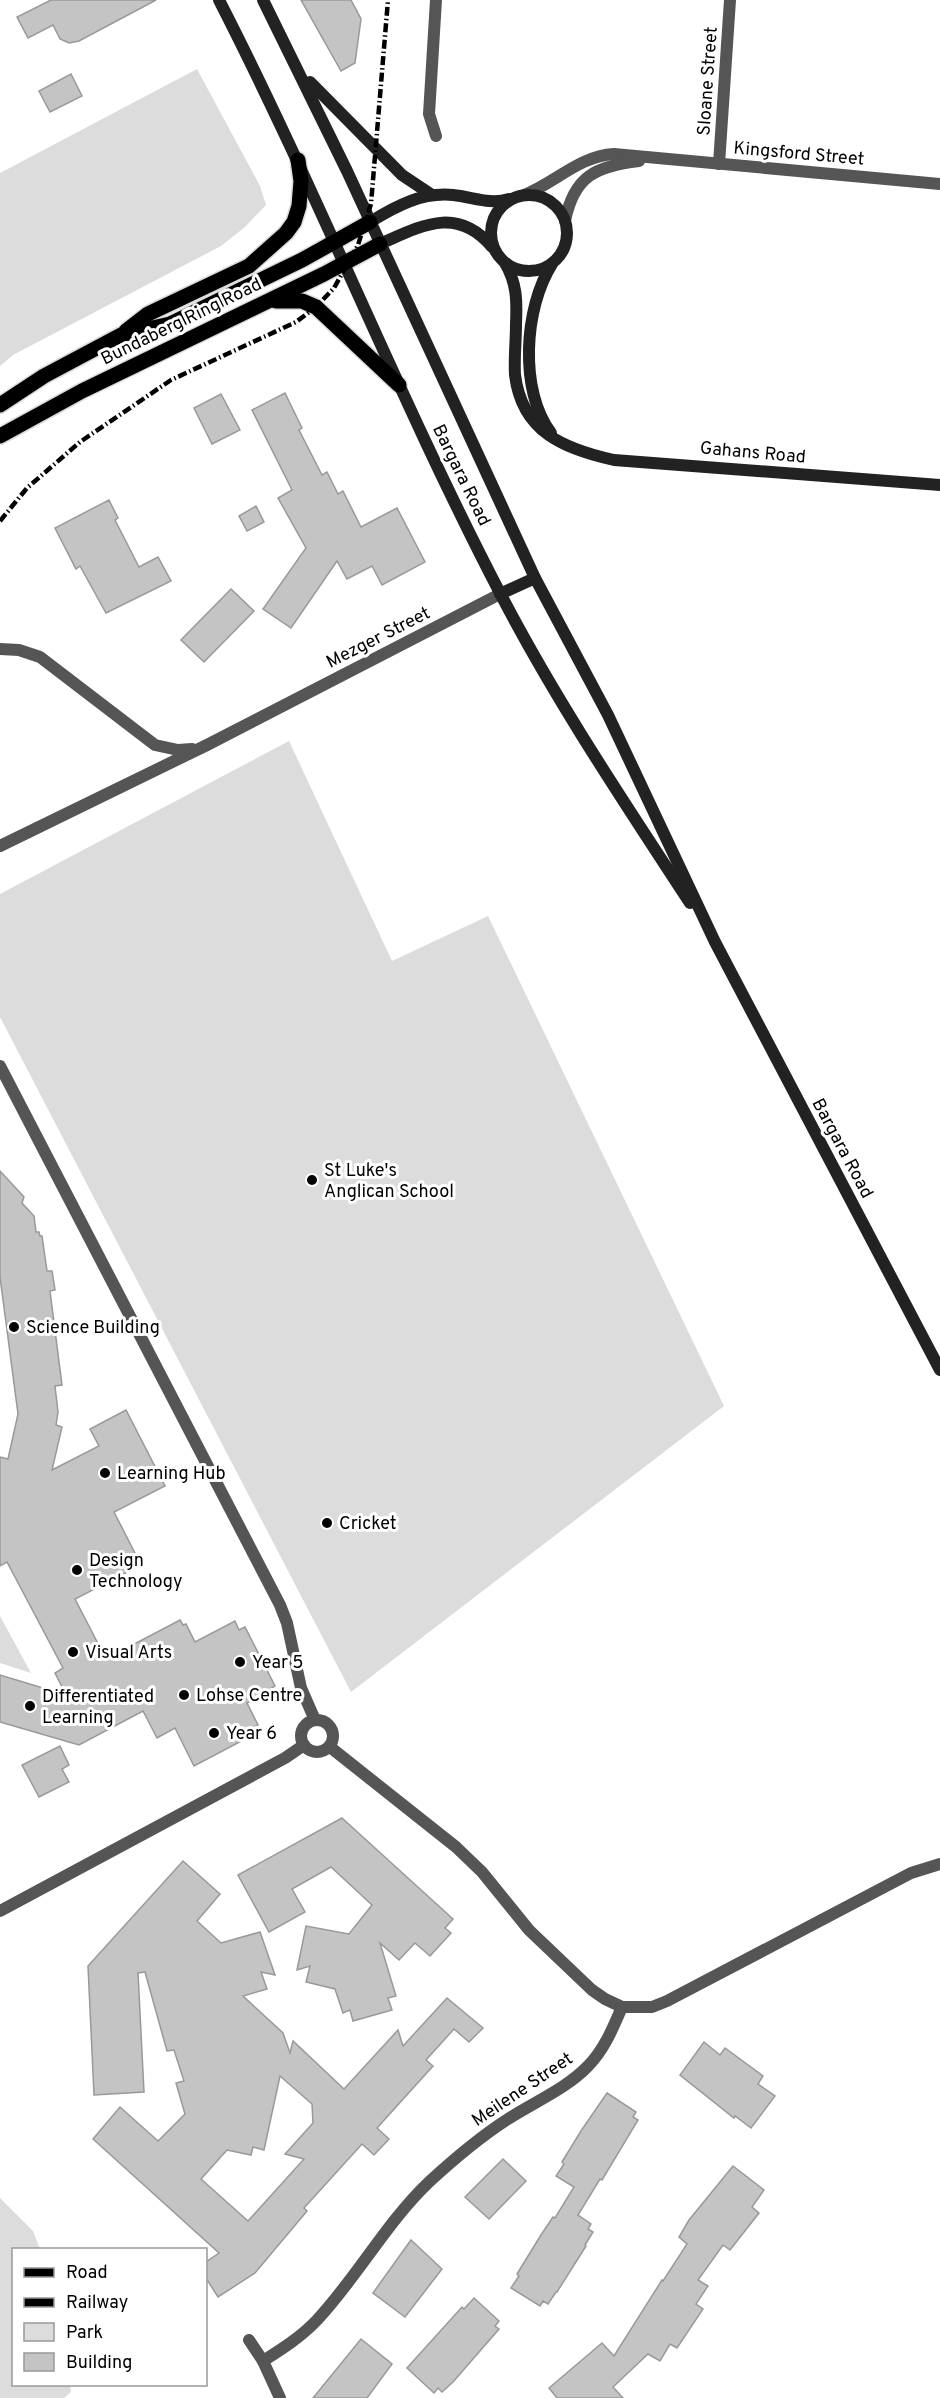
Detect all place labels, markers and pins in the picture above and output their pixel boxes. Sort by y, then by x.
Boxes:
place label: St Luke's Anglican School [324,1160,454,1204]
marker: St Luke's Anglican School [305,1173,319,1187]
place label: Science Building [26,1317,160,1340]
marker: Science Building [7,1320,21,1334]
place label: Learning Hub [117,1463,226,1486]
marker: Learning Hub [98,1466,112,1480]
place label: Cricket [339,1513,396,1536]
marker: Cricket [320,1516,334,1530]
place label: Design Technology [89,1550,183,1594]
marker: Design Technology [70,1563,84,1577]
place label: Visual Arts [85,1642,172,1665]
marker: Visual Arts [66,1645,80,1659]
place label: Year 5 [252,1652,304,1675]
marker: Year 5 [233,1655,247,1669]
place label: Lohse Centre [196,1685,302,1708]
place label: Differentiated Learning [42,1686,154,1730]
marker: Lohse Centre [177,1688,191,1702]
marker: Differentiated Learning [23,1699,37,1713]
place label: Year 6 [226,1723,277,1746]
marker: Year 6 [207,1726,221,1740]

